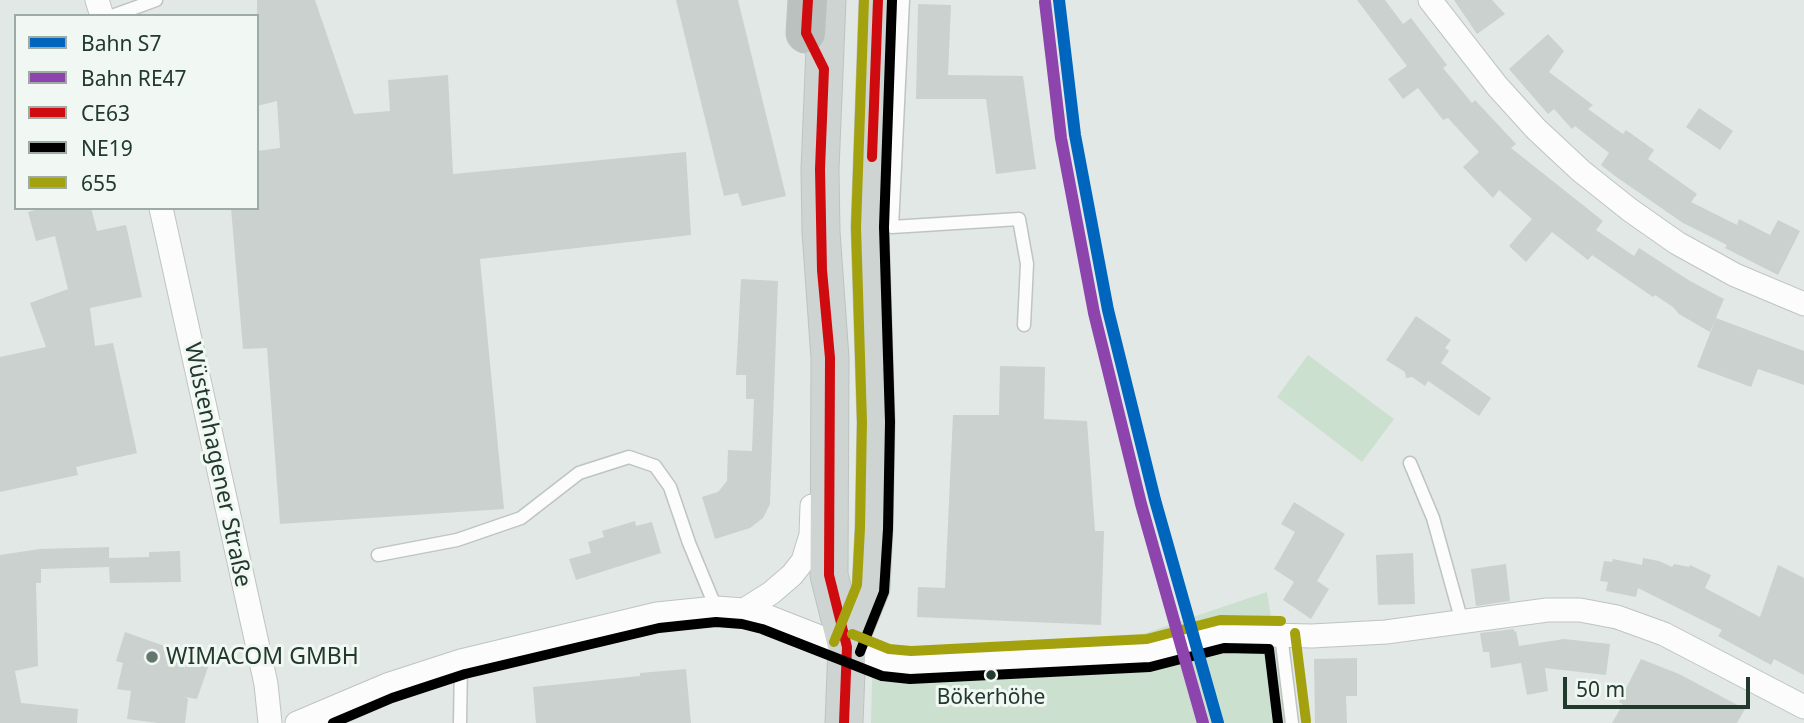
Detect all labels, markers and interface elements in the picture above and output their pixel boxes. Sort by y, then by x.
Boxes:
legend [14,14,259,210]
text: Bahn S7 [81,29,161,57]
text: Bahn RE47 [81,64,187,92]
text: CE63 [81,99,130,127]
text: NE19 [81,134,133,162]
text: 655 [81,169,117,197]
street label: Wüstenhagener Straße [178,340,256,590]
place label: WIMACOM GMBH [166,643,359,671]
marker: WIMACOM GMBH [144,649,160,665]
scale bar [1566,664,1753,708]
marker: Bökerhöhe [984,668,998,682]
text: 50 m [1576,675,1625,703]
place label: Bökerhöhe [937,685,1045,711]

